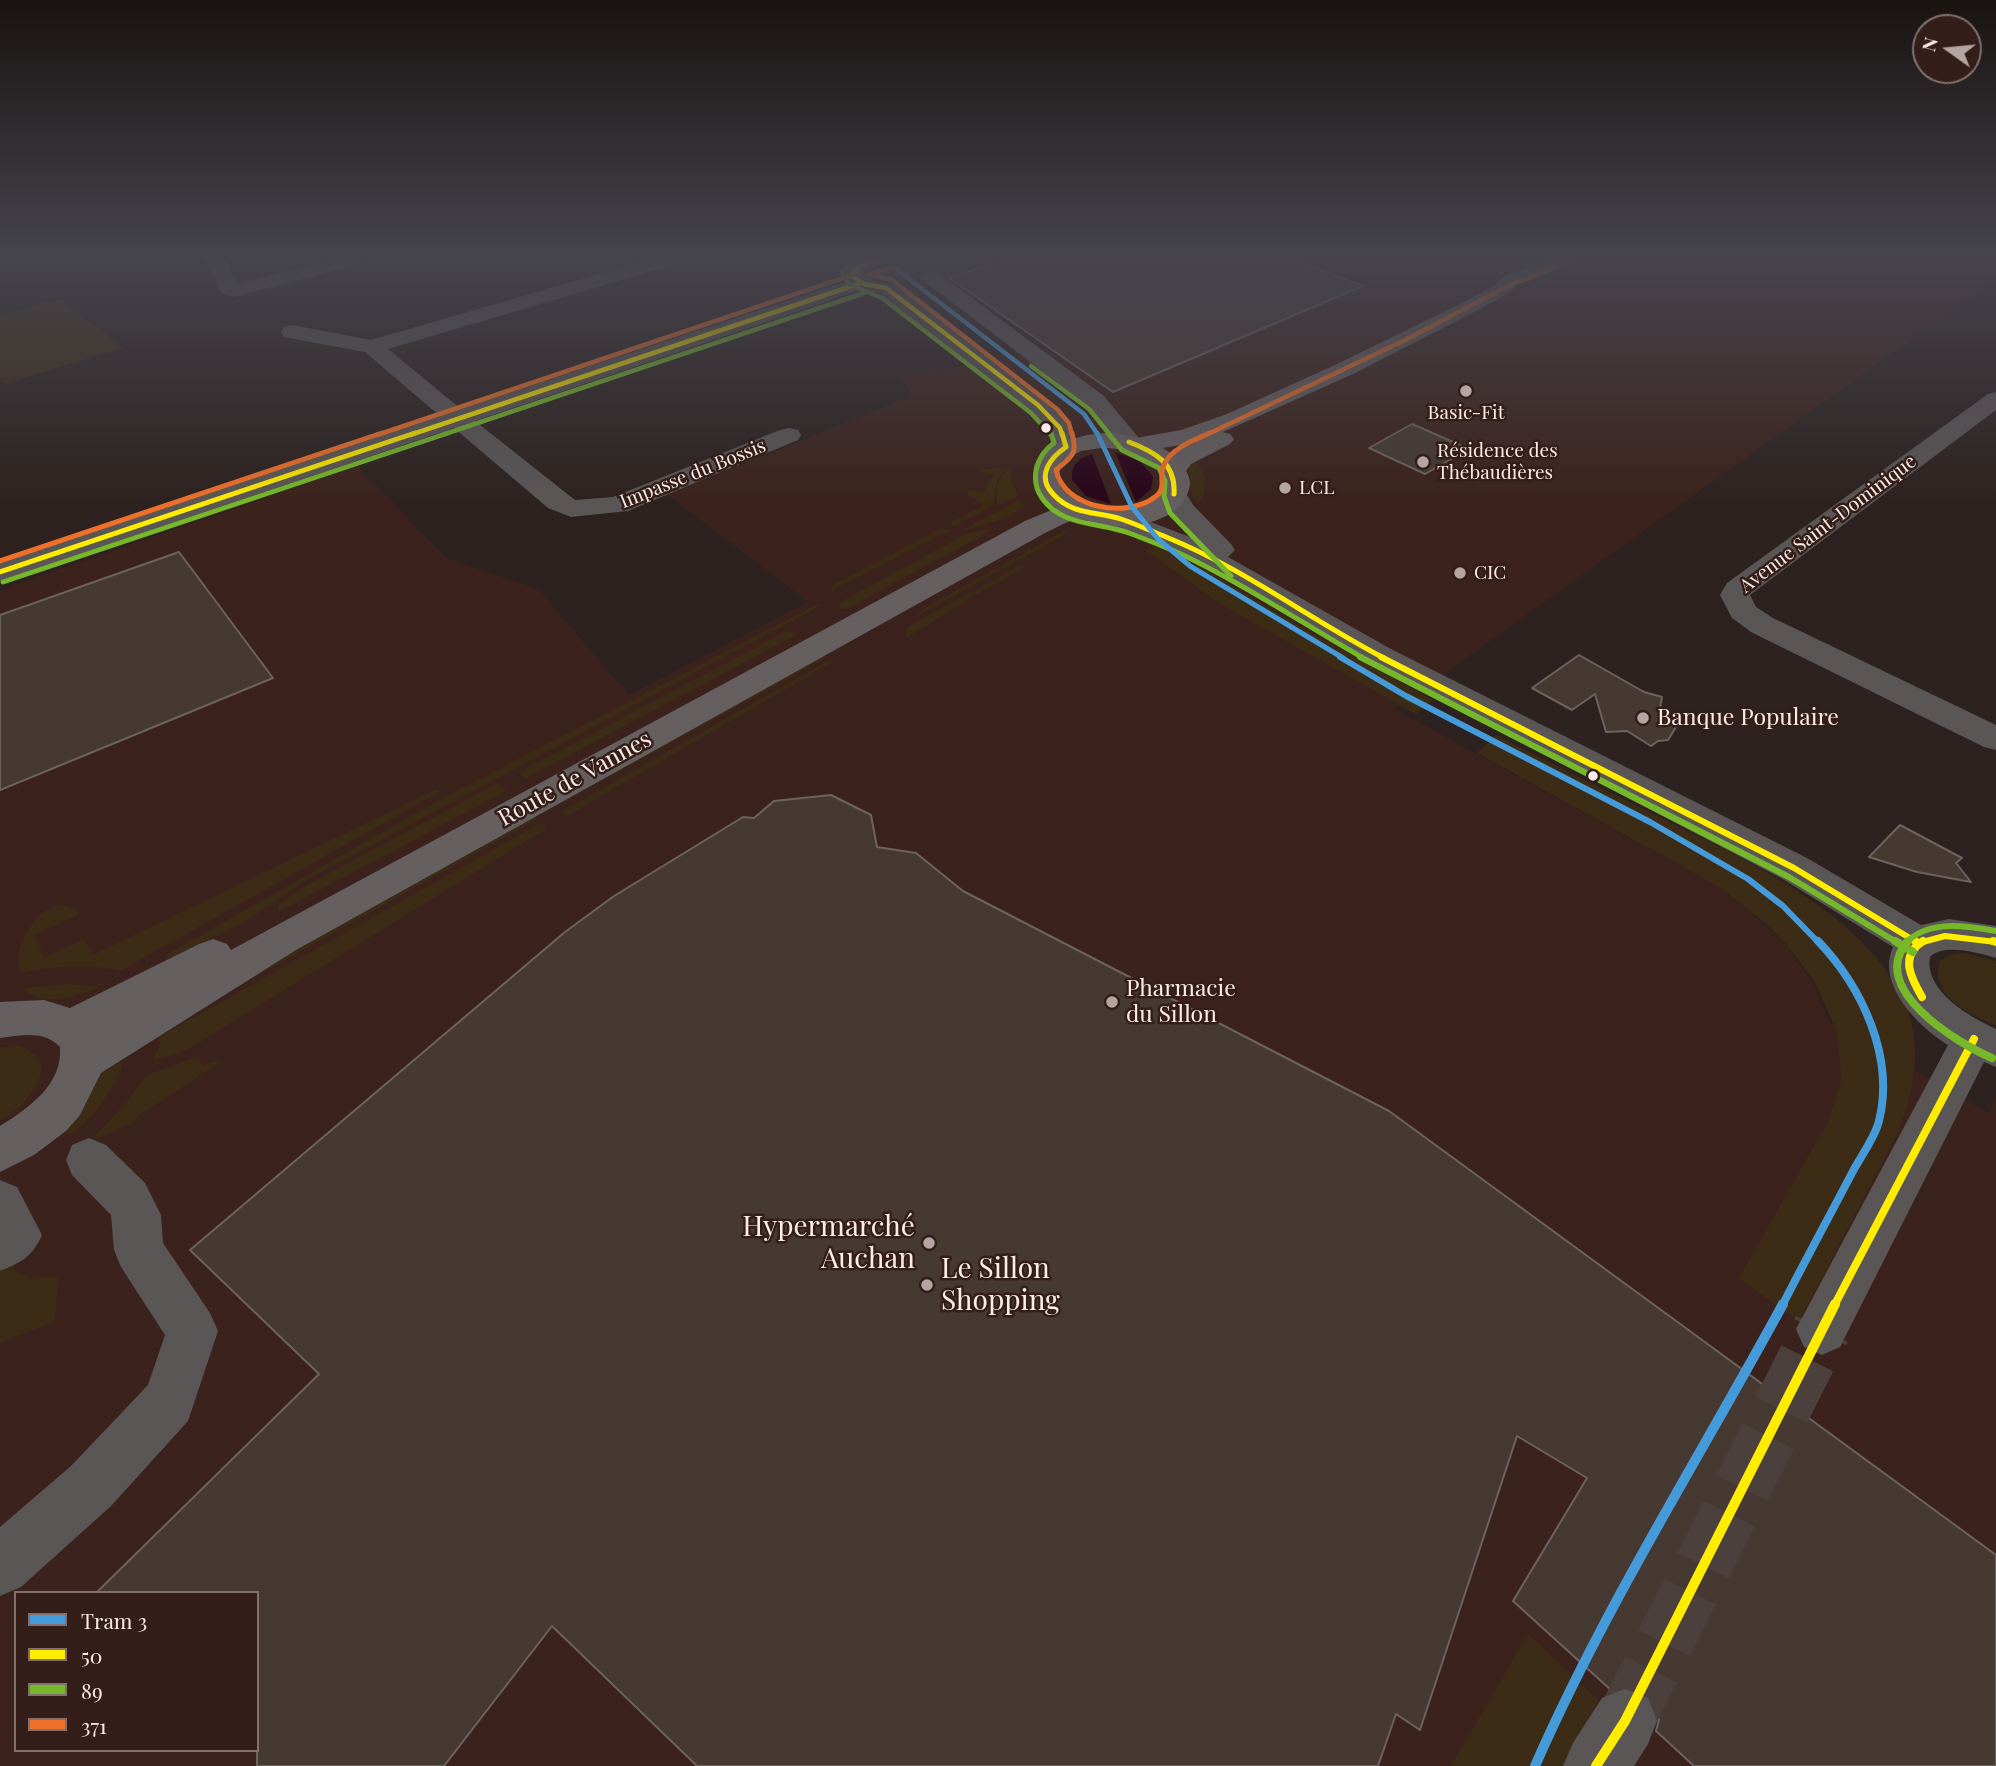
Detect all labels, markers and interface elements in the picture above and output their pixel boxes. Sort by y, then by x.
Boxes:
north arrow [1912,14,1982,84]
text: N [1914,34,1943,54]
marker: Basic-Fit [1458,383,1474,399]
place label: Basic-Fit [1428,402,1504,424]
unlabelled marker [1039,421,1053,435]
street label: Impasse du Bossis [617,434,769,514]
place label: Résidence des Thébaudières [1437,440,1558,484]
street label: Avenue Saint-Dominique [1735,450,1921,598]
marker: Résidence des Thébaudières [1415,454,1431,470]
place label: LCL [1299,477,1334,499]
marker: LCL [1277,480,1293,496]
place label: CIC [1474,562,1506,584]
marker: CIC [1452,565,1468,581]
place label: Banque Populaire [1657,704,1839,732]
marker: Banque Populaire [1635,710,1651,726]
street label: Route de Vannes [494,725,656,833]
unlabelled marker [1586,769,1600,783]
place label: Pharmacie du Sillon [1126,975,1236,1029]
marker: Pharmacie du Sillon [1104,994,1120,1010]
place label: Hypermarché Auchan [742,1210,915,1276]
marker: Hypermarché Auchan [921,1235,937,1251]
place label: Le Sillon Shopping [941,1252,1060,1318]
marker: Le Sillon Shopping [919,1277,935,1293]
legend [14,1591,259,1752]
text: Tram 3 [81,1606,147,1634]
text: 50 [81,1641,102,1669]
text: 89 [81,1676,103,1704]
text: 371 [81,1711,107,1739]

